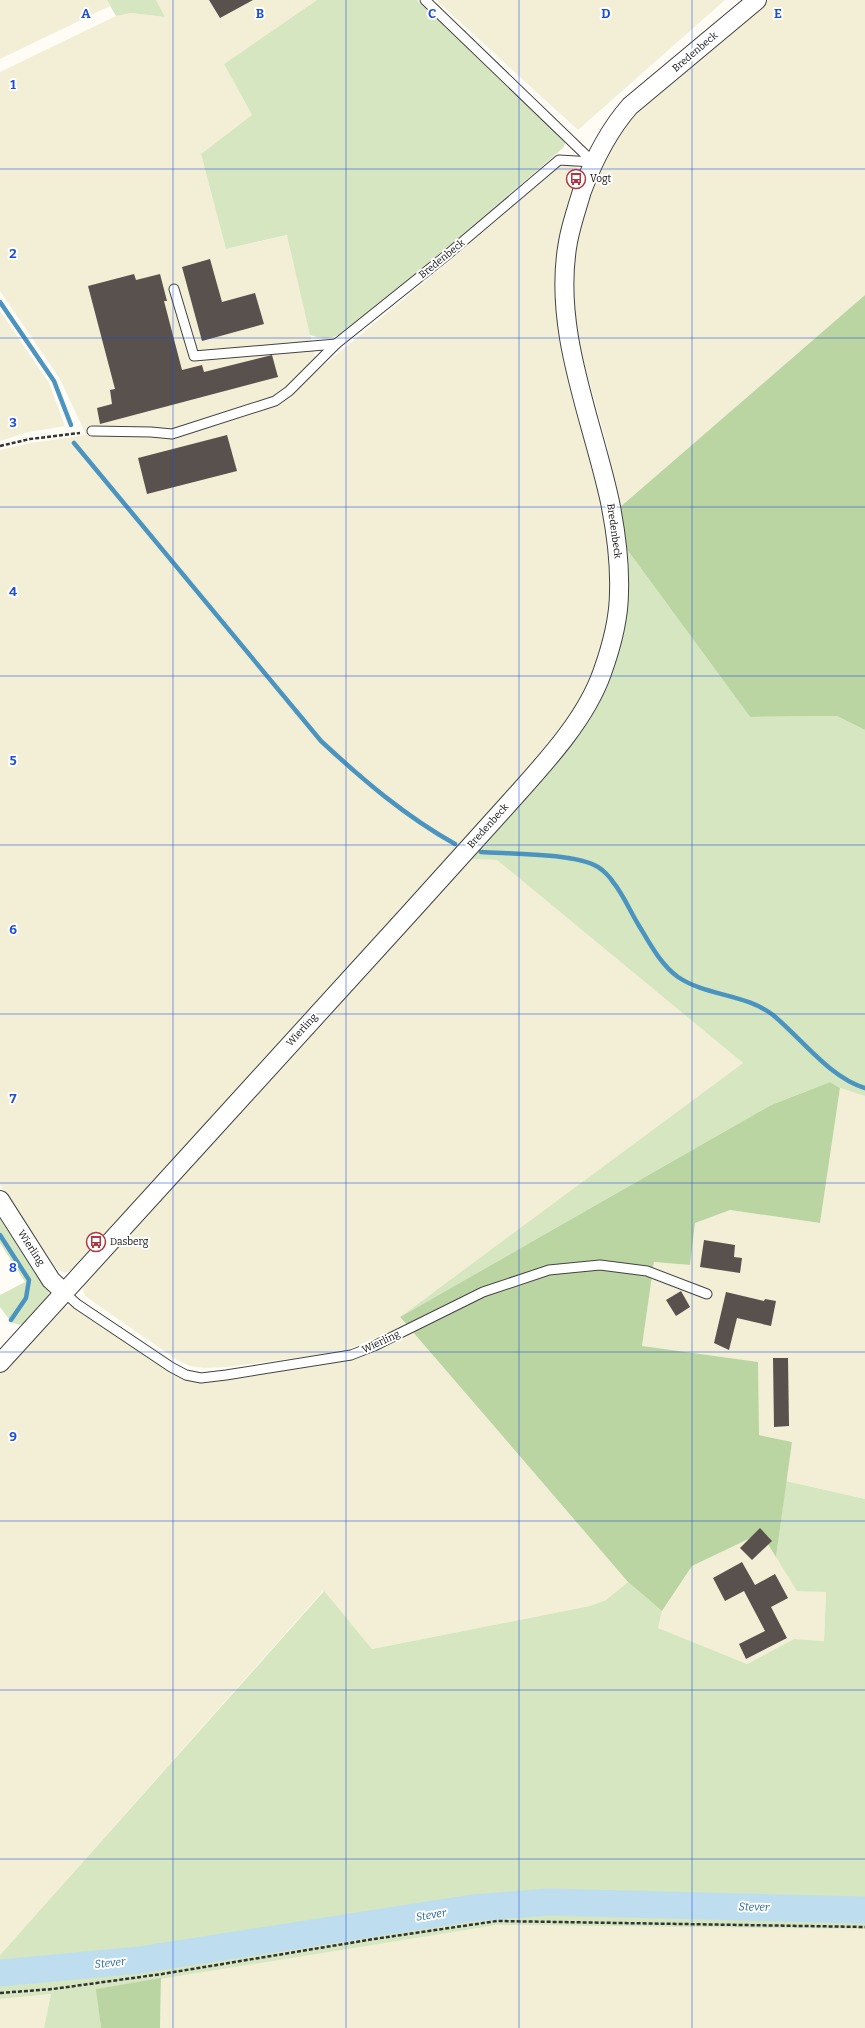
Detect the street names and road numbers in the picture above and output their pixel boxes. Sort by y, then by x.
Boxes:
street label: Bredenbeck [670,29,720,74]
street label: Bredenbeck [417,237,468,281]
street label: Bredenbeck [604,503,624,560]
street label: Bredenbeck [465,801,511,851]
street label: Wierling [284,1011,320,1049]
street label: Wierling [15,1228,47,1268]
street label: Wierling [360,1328,402,1356]

